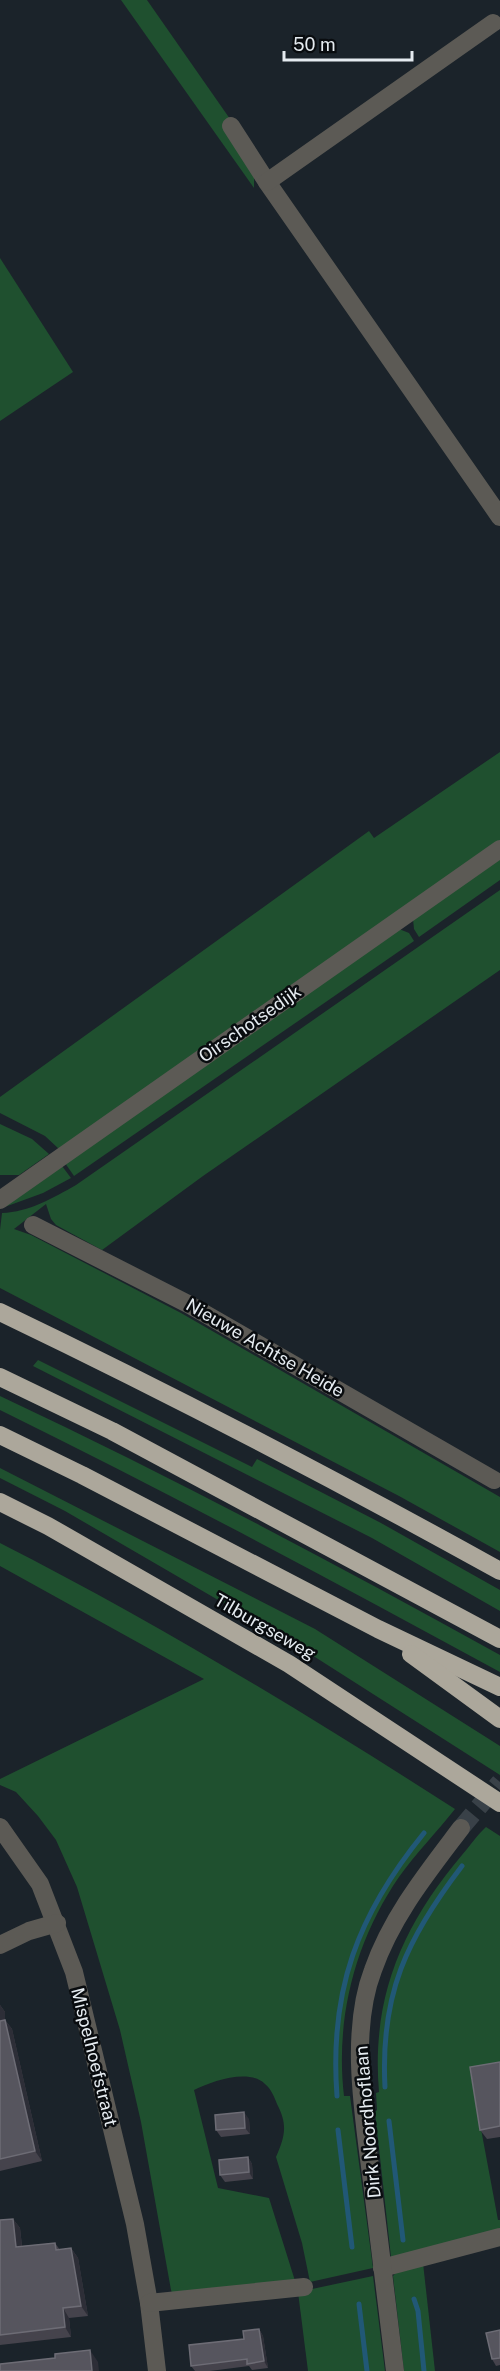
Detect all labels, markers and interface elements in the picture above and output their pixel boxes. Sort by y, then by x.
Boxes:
scale bar [284,24,412,62]
text: 50 m [293,34,336,55]
street label: Oirschotsedijk [195,981,305,1067]
street label: Nieuwe Achtse Heide [183,1294,348,1401]
street label: Tilburgseweg [211,1589,320,1664]
street label: Mispelhoefstraat [67,1985,122,2128]
street label: Dirk Noordhoflaan [350,2045,385,2199]

